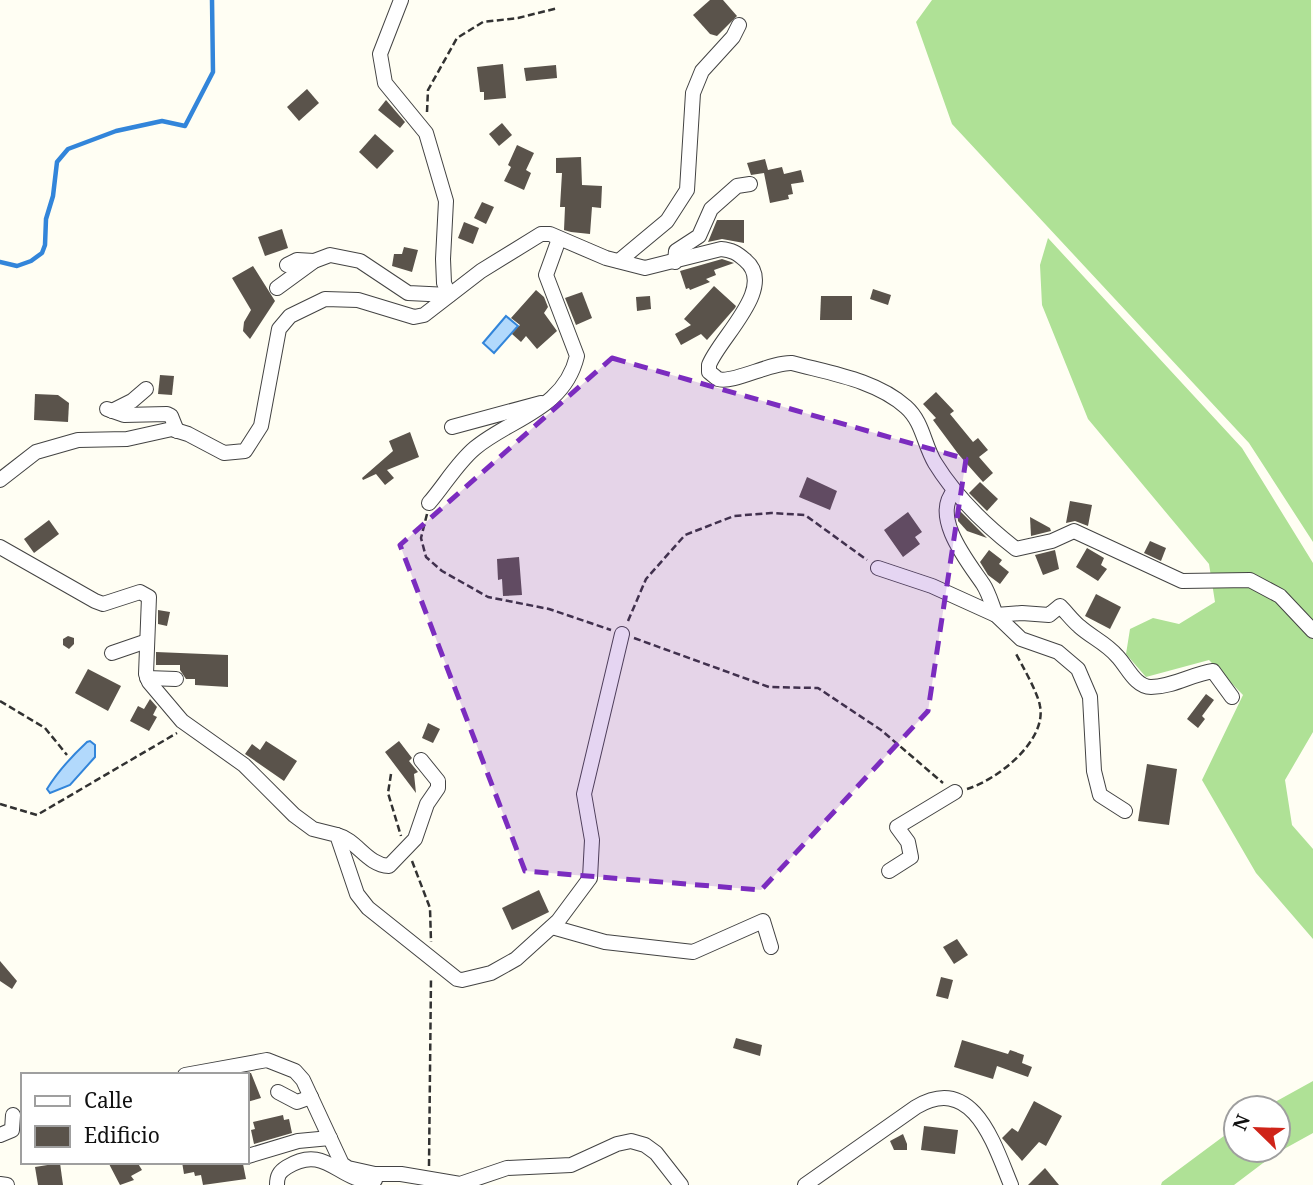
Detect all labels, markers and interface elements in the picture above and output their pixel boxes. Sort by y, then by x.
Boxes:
legend [21,1073,248,1164]
text: Calle [84,1086,133,1114]
north arrow [1222,1094,1292,1164]
text: N [1226,1110,1256,1134]
text: Edificio [84,1121,160,1149]

